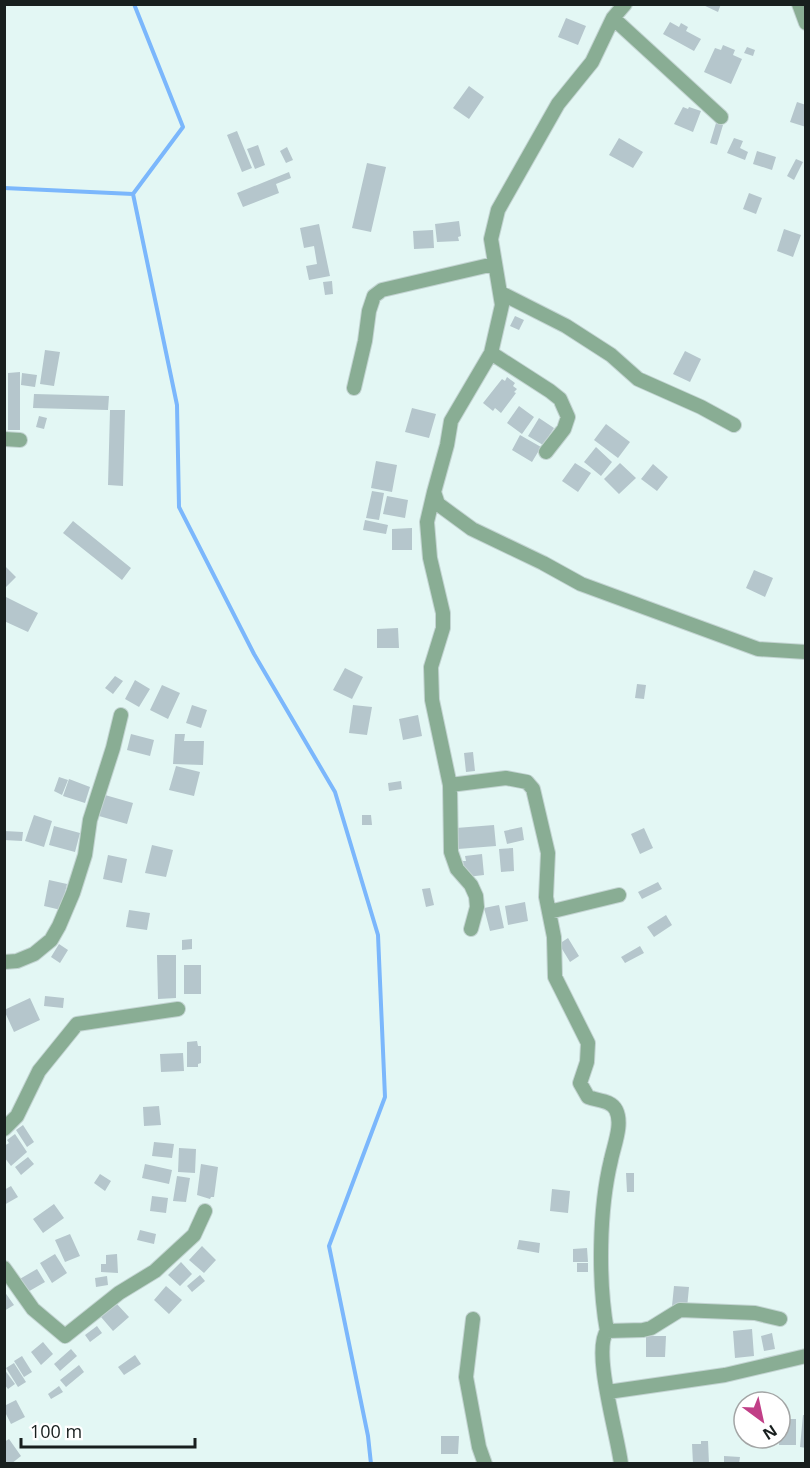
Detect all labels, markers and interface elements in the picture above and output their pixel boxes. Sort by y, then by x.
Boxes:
north arrow [732,1390,792,1450]
scale bar [21,1411,195,1449]
text: 100 m [30,1419,82,1443]
text: N [759,1420,782,1445]

